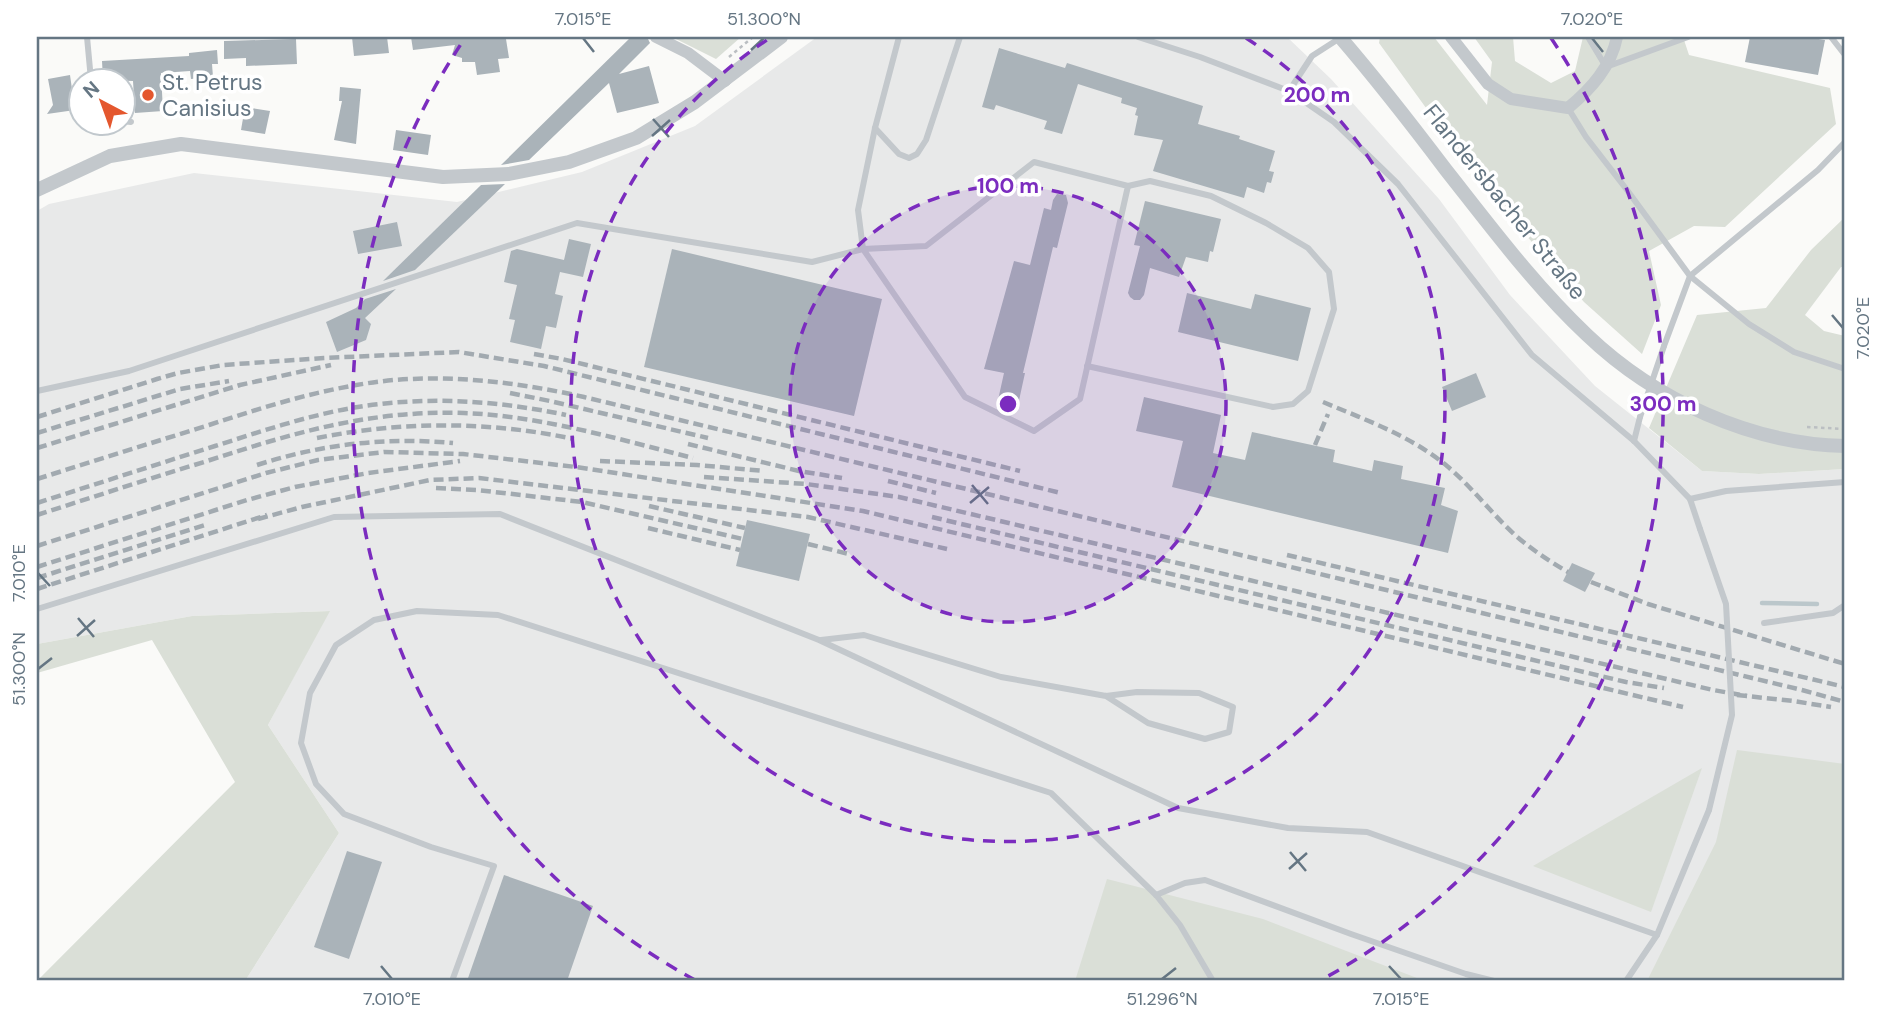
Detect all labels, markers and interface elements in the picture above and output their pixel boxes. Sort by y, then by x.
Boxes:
text: 7.015°E [555,7,611,31]
text: 51.300°N [727,7,801,31]
text: 7.020°E [1561,7,1623,31]
north arrow [66,66,136,136]
place label: St. Petrus Canisius [162,67,263,123]
text: N [78,76,105,104]
text: 200 m [1284,81,1350,109]
marker: St. Petrus Canisius [140,87,156,103]
street label: Flandersbacher Straße [1417,98,1593,306]
text: 100 m [977,172,1039,200]
text: 7.020°E [1851,297,1875,359]
text: 300 m [1630,390,1696,418]
centre of rings [996,392,1020,416]
text: 7.010°E [7,544,31,602]
text: 51.300°N [7,632,31,706]
text: 7.010°E [363,987,421,1011]
text: 51.296°N [1126,987,1198,1011]
text: 7.015°E [1373,987,1429,1011]

